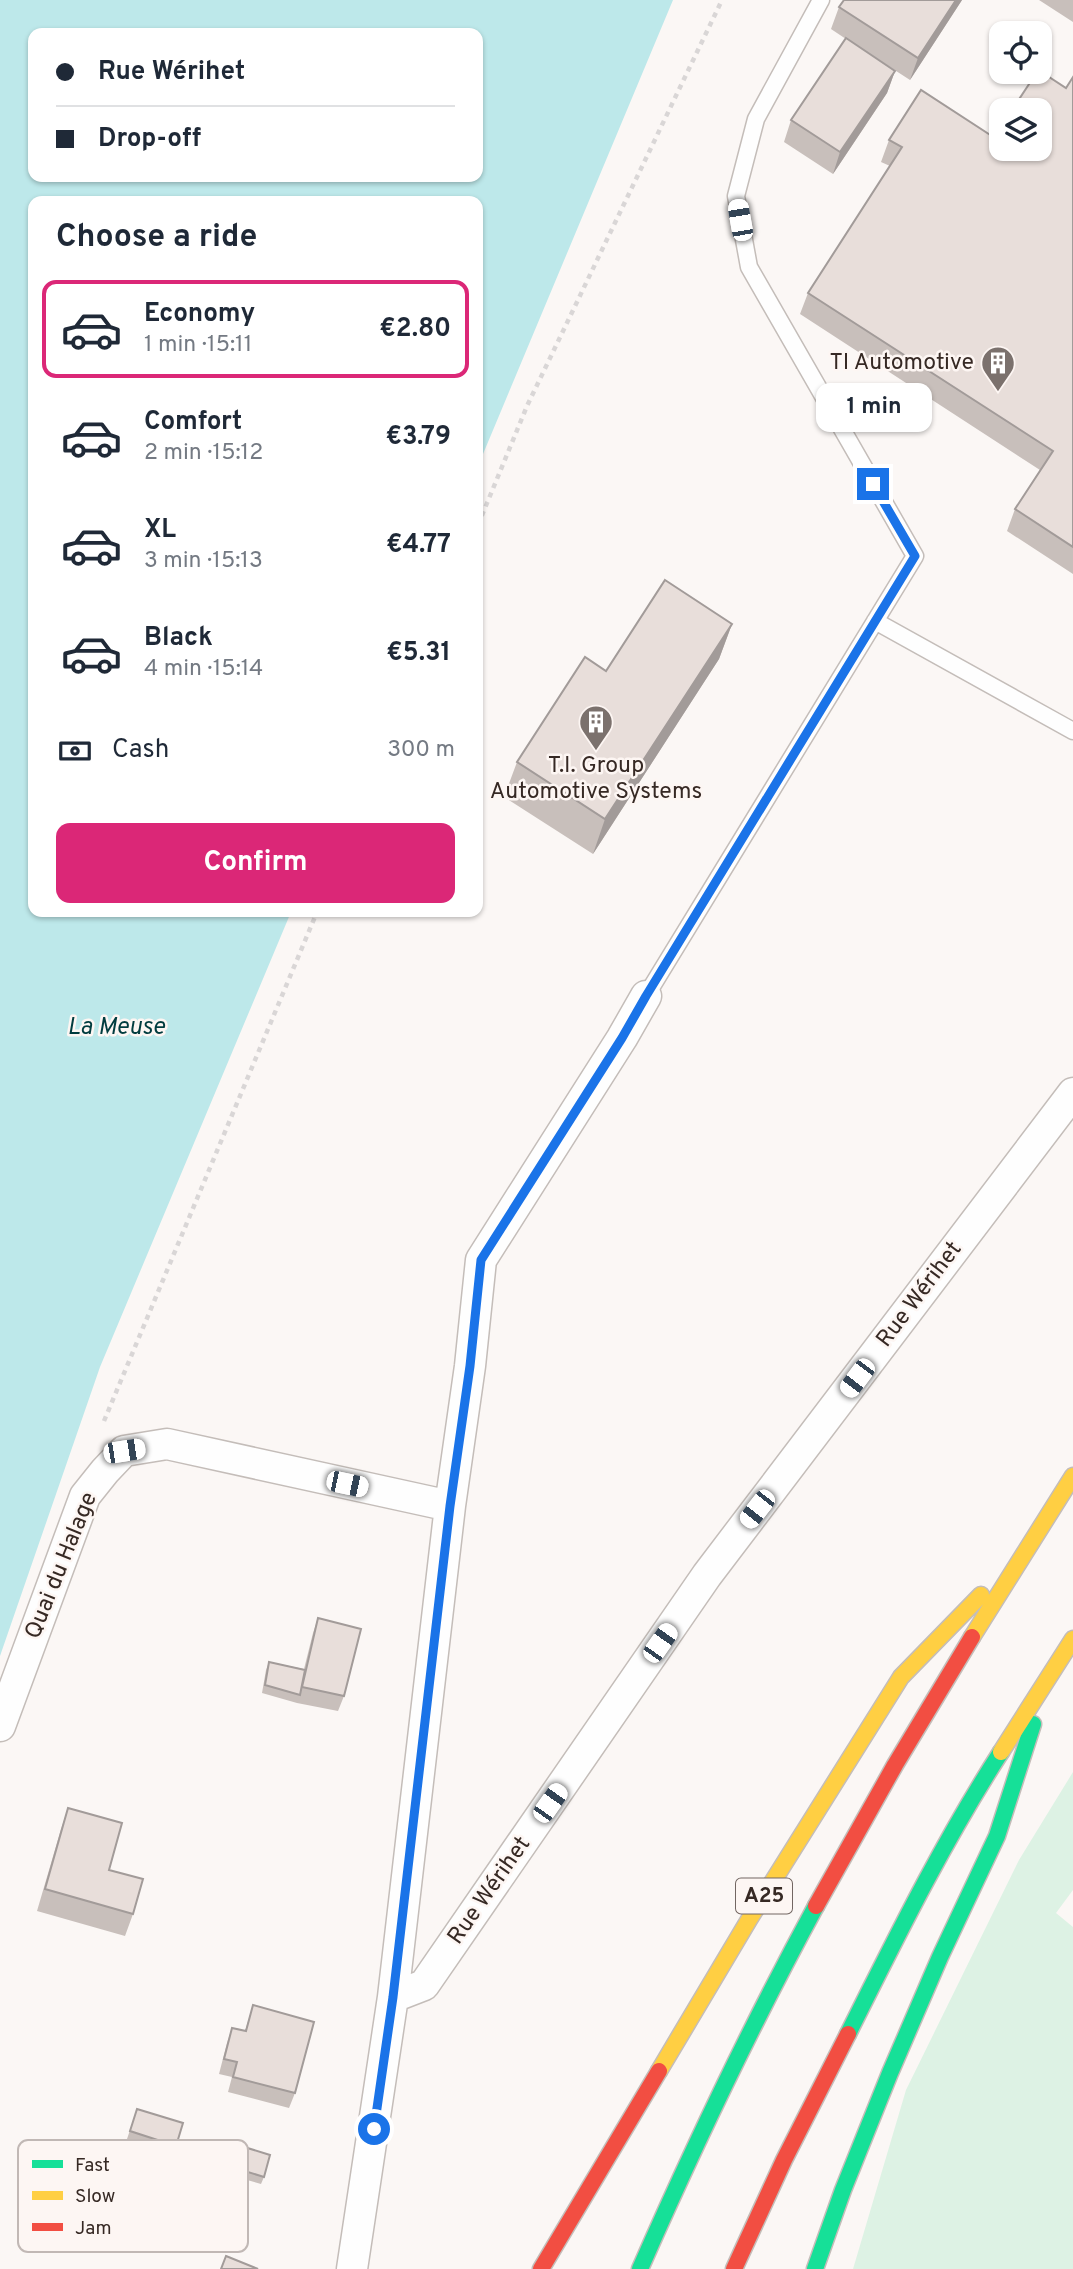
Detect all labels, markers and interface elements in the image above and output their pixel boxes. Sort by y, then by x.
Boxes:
map controls [989,21,1052,161]
button: locate [989,21,1052,84]
text: Rue Wérihet [98,56,245,89]
button: layers [989,98,1052,161]
text: Drop-off [98,123,201,156]
car [727,197,754,243]
text: Choose a ride [56,218,257,258]
icon: car [60,298,123,361]
text: Economy [144,298,255,331]
text: €2.80 [379,313,451,346]
text: 1 min · 15:11 [144,331,252,360]
building icon: TI Automotive [979,344,1017,393]
place label: TI Automotive [830,349,974,378]
callout: 1 min [815,382,931,432]
text: 1 min [846,393,902,422]
icon: car [60,406,123,469]
text: Comfort [144,406,242,439]
text: €3.79 [385,421,451,454]
text: 2 min · 15:12 [144,439,263,468]
route end [857,468,889,500]
icon: car [60,514,123,577]
text: XL [144,514,176,547]
text: €4.77 [386,529,451,562]
text: 3 min · 15:13 [144,547,263,576]
icon: car [60,622,123,685]
text: Black [144,622,213,655]
text: €5.31 [386,637,451,670]
text: 4 min · 15:14 [144,655,263,684]
building icon: T.I. Group Automotive Systems [577,703,615,752]
icon: cash [56,732,94,770]
text: Cash [112,734,169,767]
text: 300 m [387,736,455,765]
place label: T.I. Group Automotive Systems [490,752,702,807]
button: Confirm [56,823,455,903]
water label: La Meuse [67,1013,165,1043]
street label: Rue Wérihet [871,1236,969,1354]
car [836,1355,879,1401]
car [102,1437,147,1465]
car [325,1469,370,1499]
car [736,1486,779,1532]
street label: Quai du Halage [19,1488,105,1644]
car [640,1620,681,1666]
car [530,1780,571,1826]
street label: Rue Wérihet [442,1831,538,1951]
road number: A25 [736,1878,792,1913]
route start [358,2113,390,2145]
legend [18,2140,248,2252]
text: Fast [75,2154,110,2178]
text: Slow [75,2185,115,2209]
text: Jam [75,2217,112,2241]

